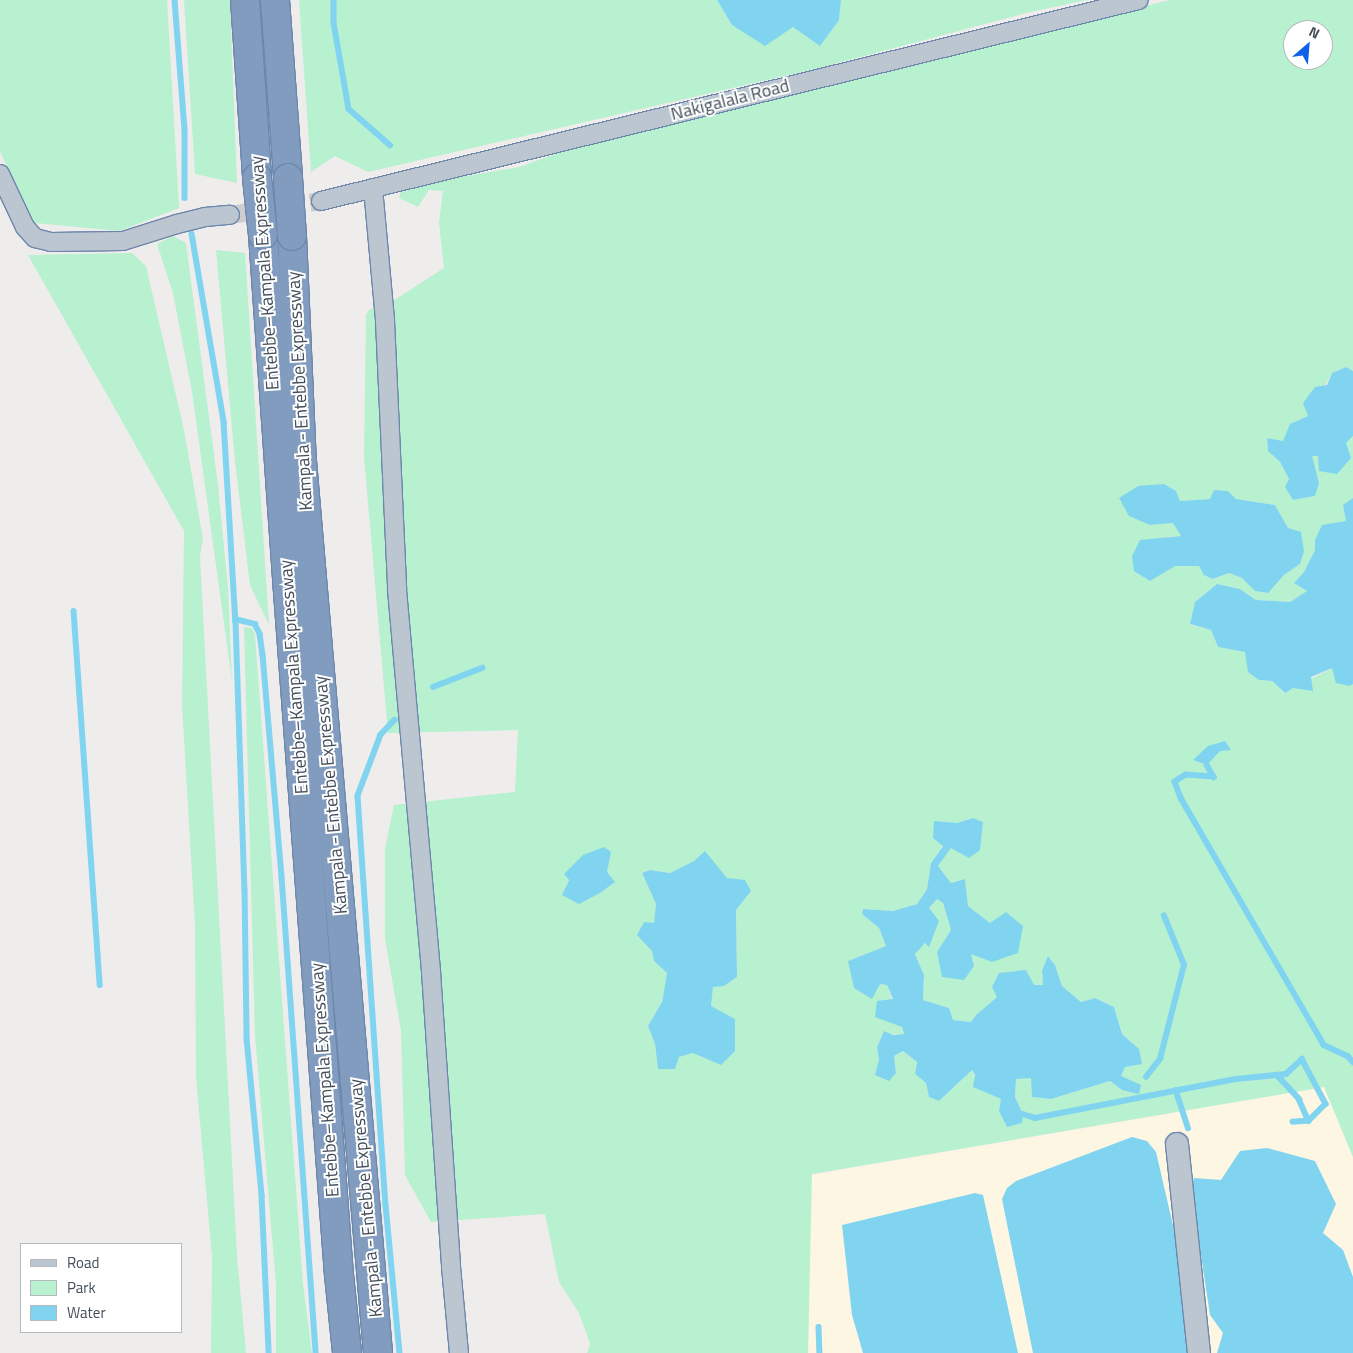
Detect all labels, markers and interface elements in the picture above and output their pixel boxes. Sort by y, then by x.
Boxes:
north arrow [1283,20,1333,70]
text: N [1305,21,1324,44]
street label: Nakigalala Road [669,75,791,125]
street label: Entebbe–Kampala Expressway [246,155,284,391]
street label: Kampala - Entebbe Expressway [283,271,317,511]
street label: Entebbe–Kampala Expressway [275,559,313,795]
street label: Kampala - Entebbe Expressway [310,675,352,915]
street label: Entebbe–Kampala Expressway [306,962,344,1198]
street label: Kampala - Entebbe Expressway [345,1078,387,1318]
legend [20,1243,182,1333]
text: Road [67,1251,99,1274]
text: Park [67,1276,96,1299]
text: Water [67,1301,106,1324]

